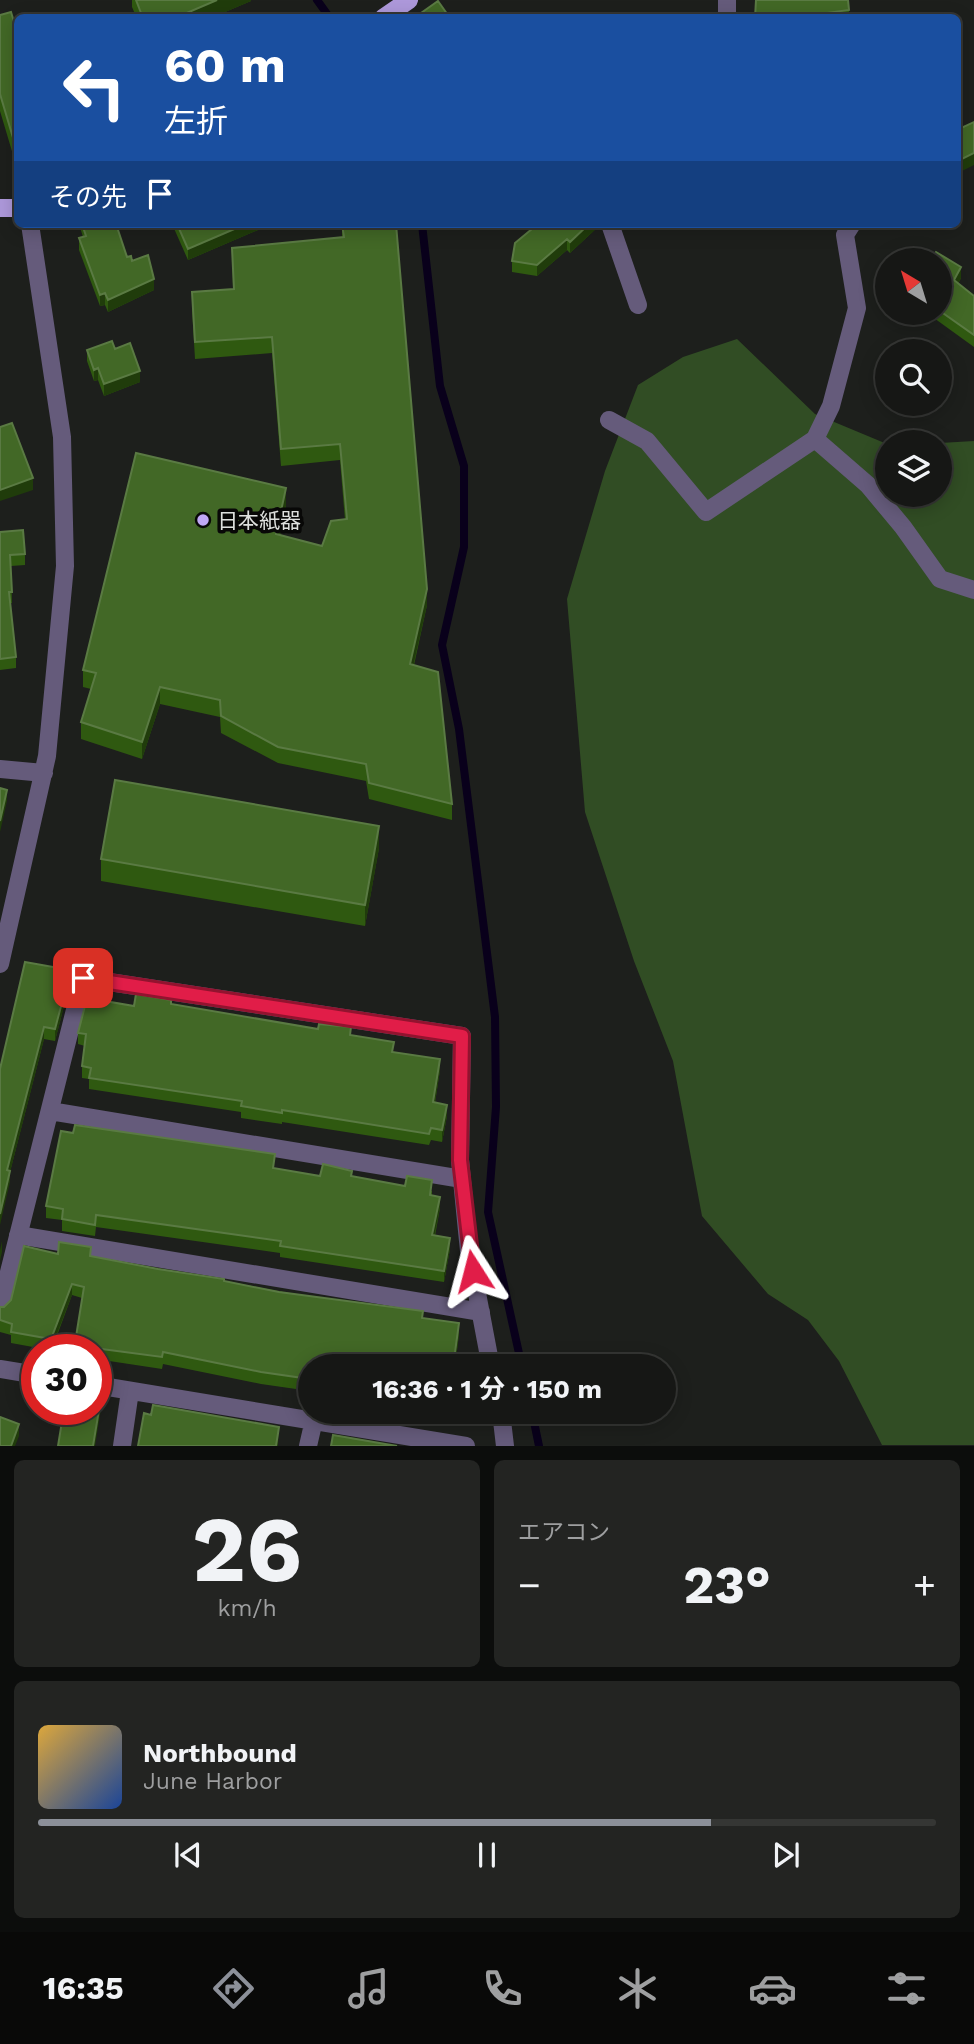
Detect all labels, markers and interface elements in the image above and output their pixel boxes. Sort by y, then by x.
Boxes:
text: 60 m [164,36,286,94]
icon: left [49,42,140,133]
text: 左折 [164,102,228,140]
icon: arrive [141,175,179,213]
text: その先 [49,182,127,212]
north arrow [875,248,952,326]
map controls [875,248,952,507]
button: search [875,339,952,416]
button: layers [875,430,952,507]
place label: 日本紙器 [217,508,301,533]
marker: 日本紙器 [195,512,211,528]
pin [53,948,113,1008]
icon: arrive [64,959,102,997]
position arrow [436,1234,510,1308]
speed limit sign: 30 [21,1334,112,1425]
text: 16:36 · 1 分 · 150 m [372,1374,602,1404]
text: 26 [192,1496,302,1603]
text: エアコン [518,1519,610,1546]
text: 23° [683,1555,771,1616]
text: − [518,1563,541,1607]
text: + [913,1563,936,1607]
text: km/h [217,1595,277,1622]
text: Northbound [143,1738,297,1768]
text: June Harbor [143,1768,282,1795]
icon: previous [169,1836,207,1874]
icon: pause [468,1836,506,1874]
icon: next [767,1836,805,1874]
icon: directions [209,1964,258,2013]
icon: music [344,1964,393,2013]
icon: phone [478,1964,527,2013]
icon: climate [613,1964,662,2013]
icon: car [748,1964,797,2013]
icon: filters [882,1964,931,2013]
text: 16:35 [43,1969,124,2007]

